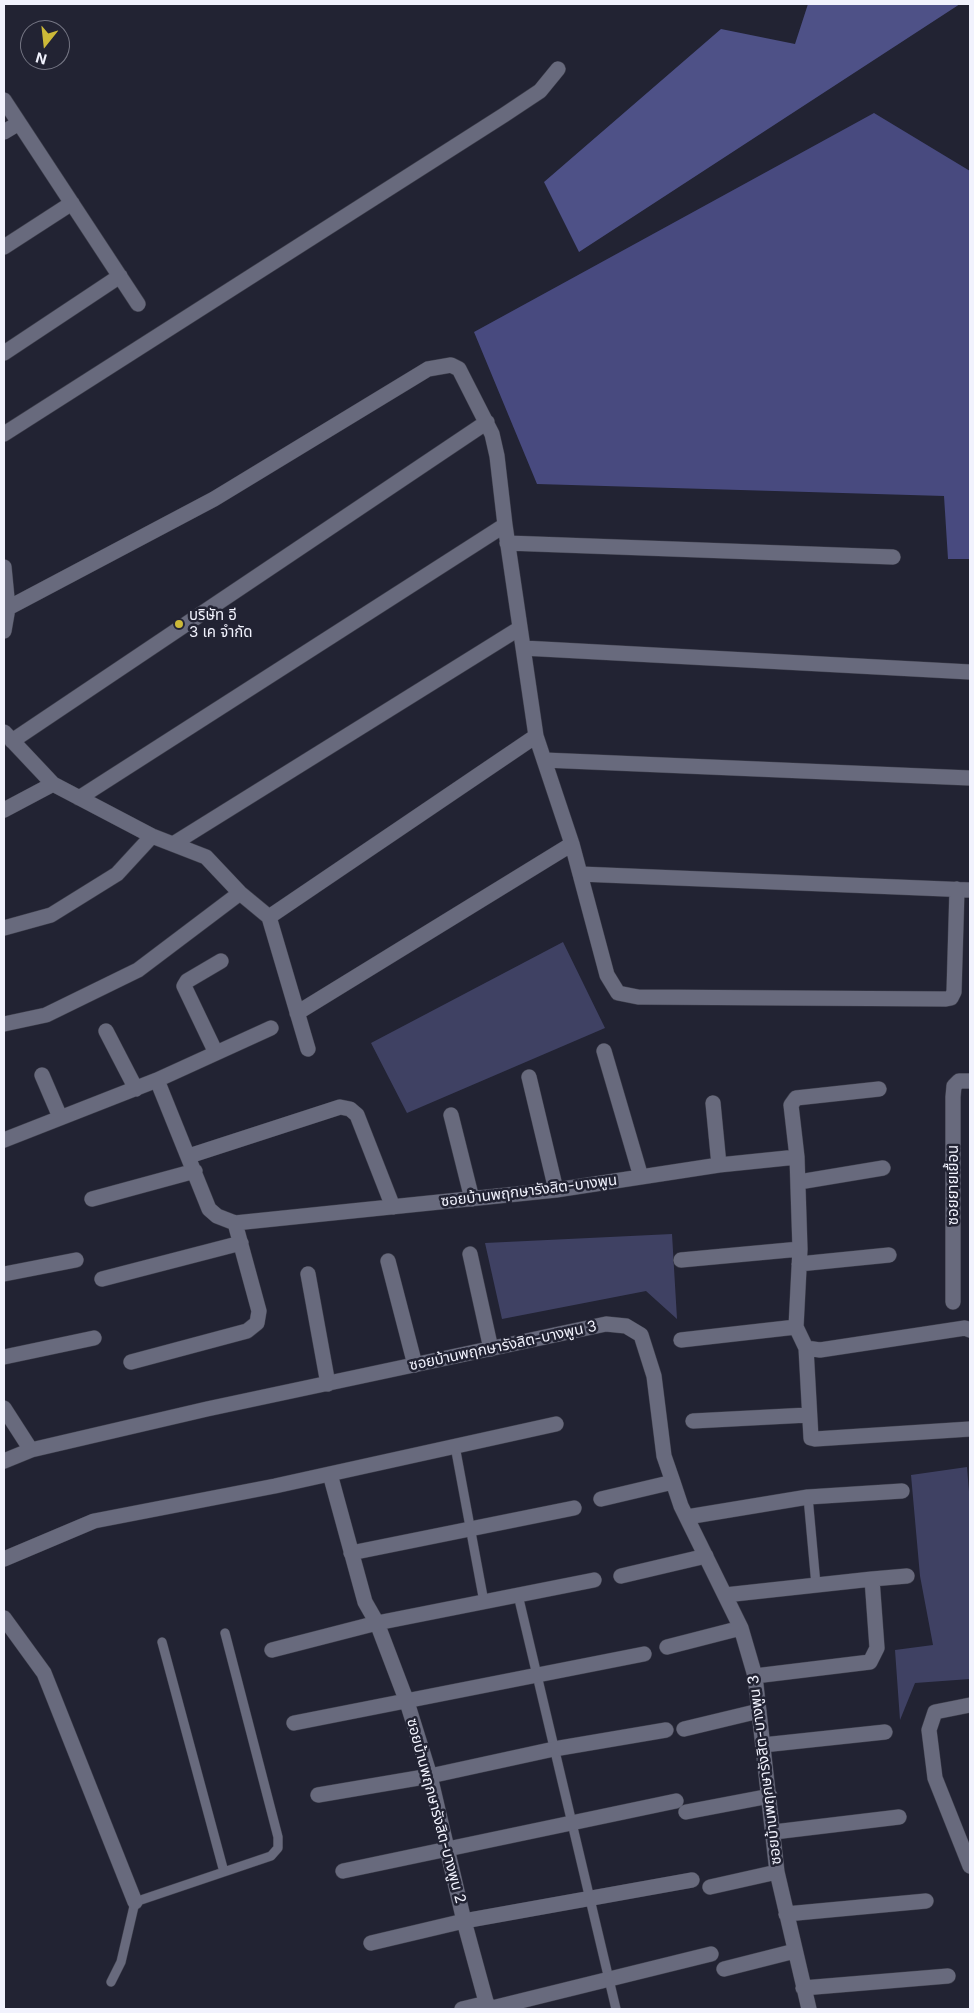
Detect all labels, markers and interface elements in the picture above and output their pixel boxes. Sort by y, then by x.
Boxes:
north arrow [20,20,70,70]
text: N [34,49,48,69]
place label: บริษัท อี 3 เค จำกัด [189,606,252,641]
marker: บริษัท อี 3 เค จำกัด [173,618,185,630]
street label: ซอยยายเยื้อน [944,1145,962,1225]
street label: ซอยบ้านพฤกษารังสิต-บางพูน [440,1171,618,1211]
street label: ซอยบ้านพฤกษารังสิต-บางพูน 3 [408,1317,598,1375]
street label: ซอยบ้านพฤกษารังสิต-บางพูน 3 [744,1674,786,1866]
street label: ซอยบ้านพฤกษารังสิต-บางพูน 2 [403,1716,469,1906]

